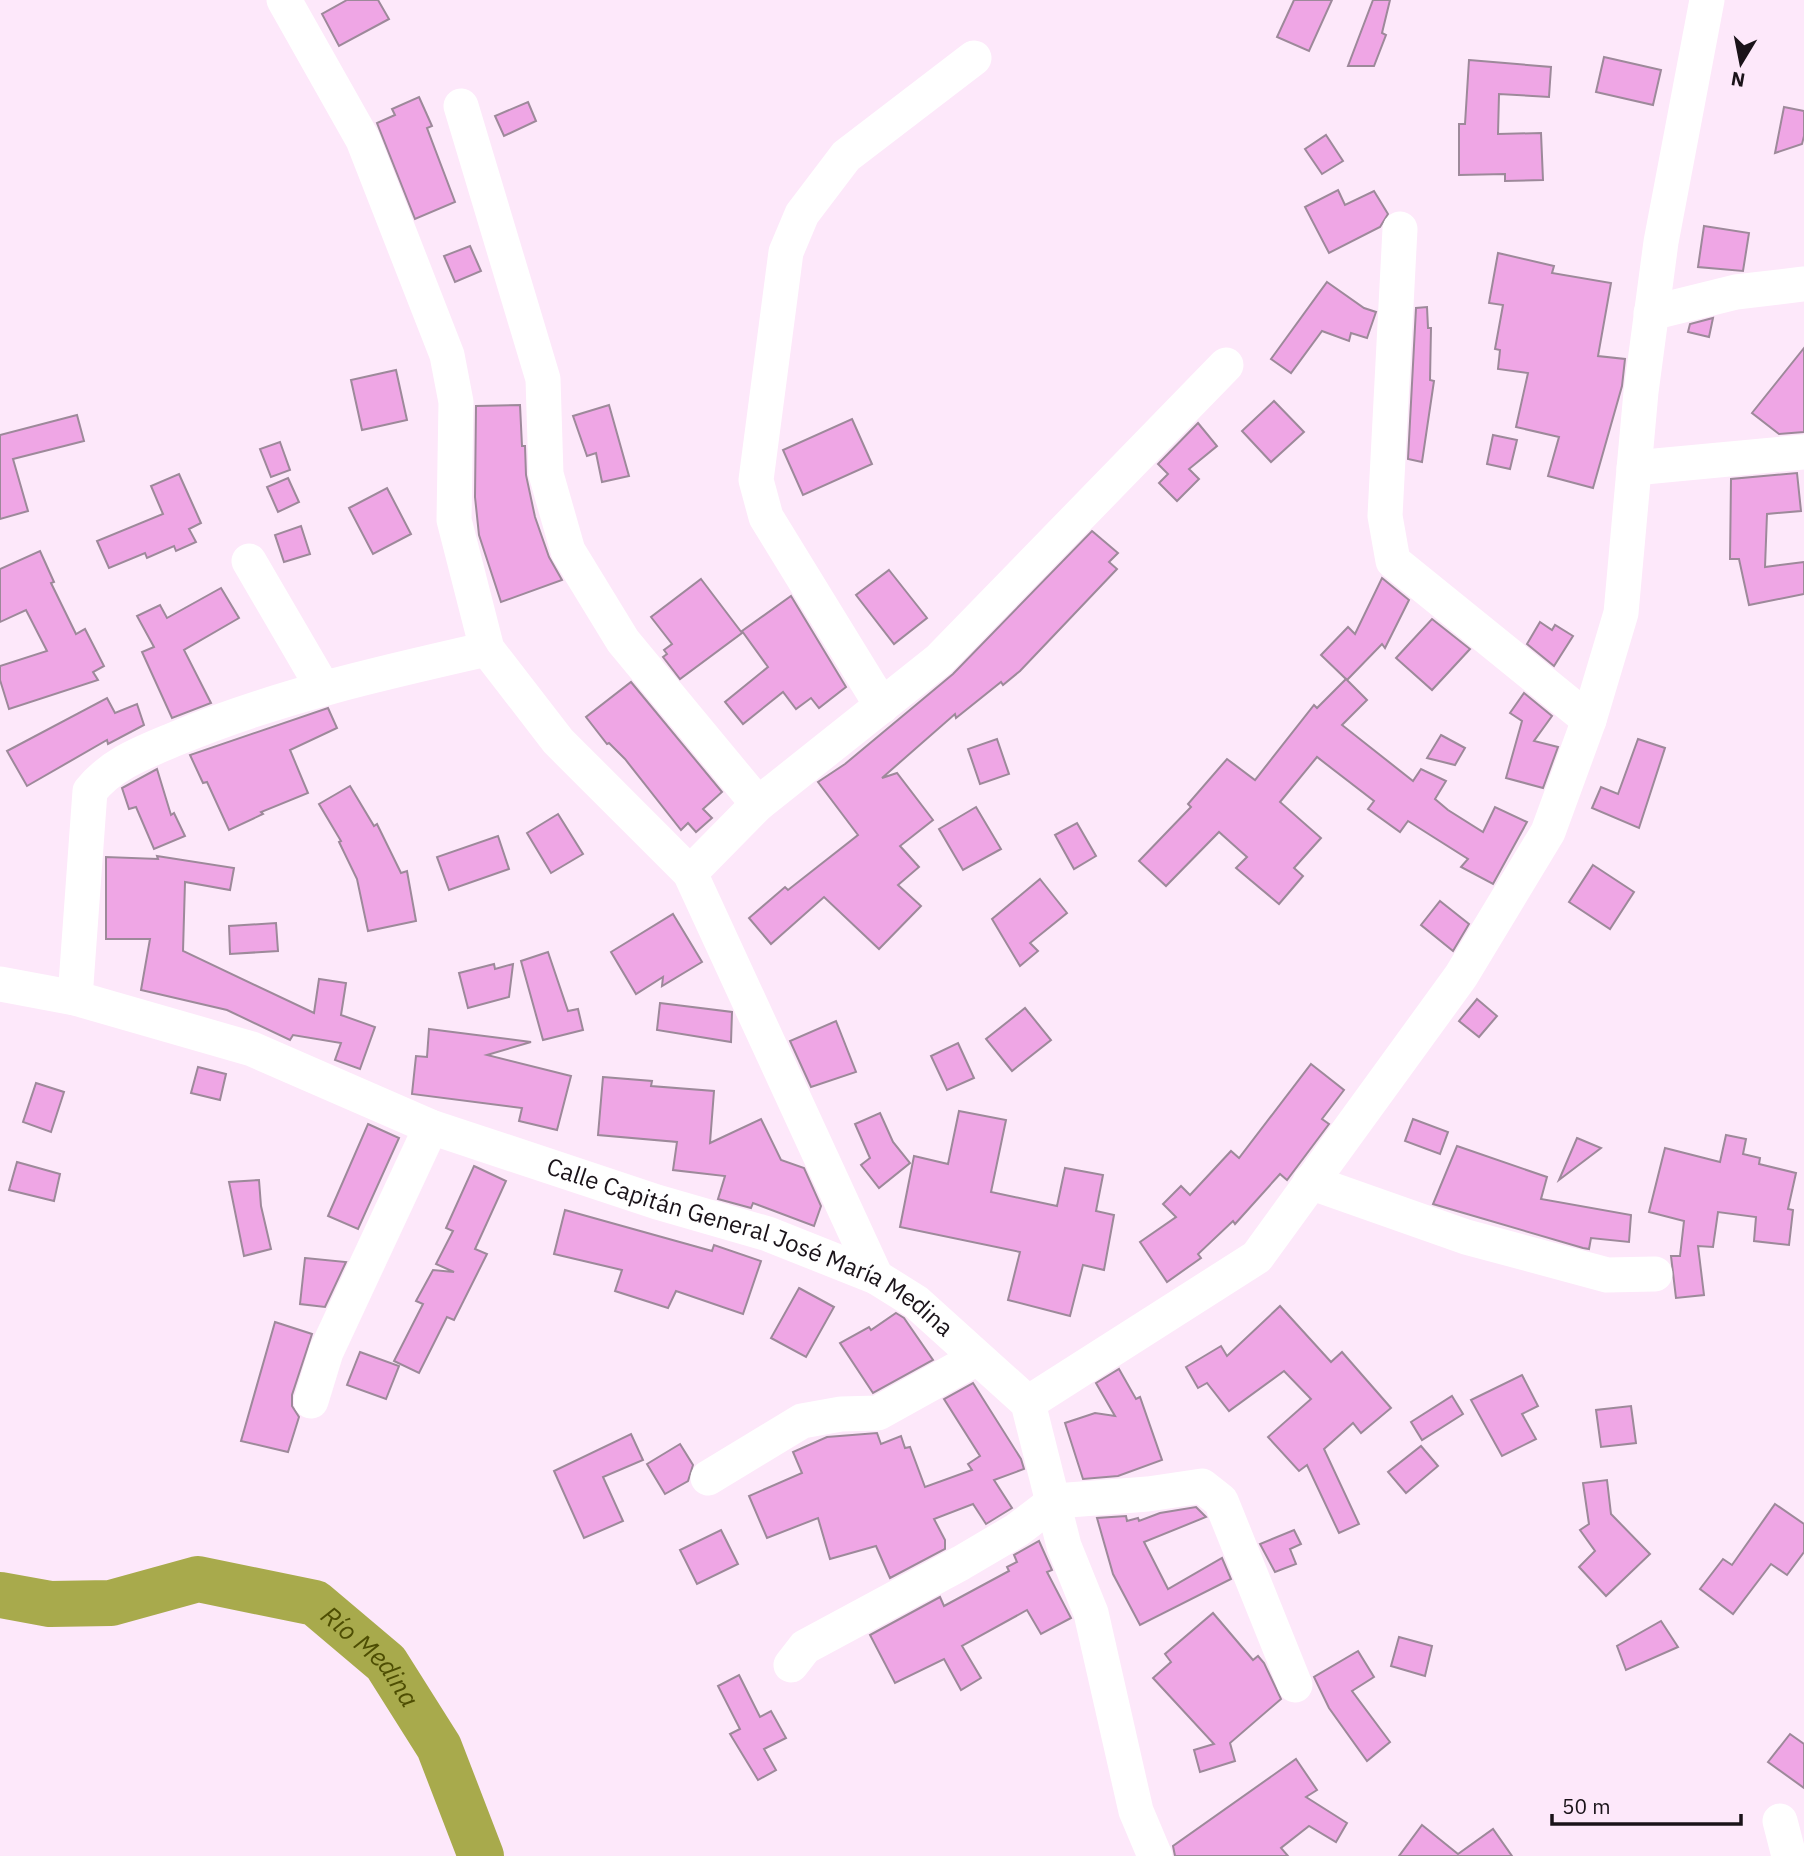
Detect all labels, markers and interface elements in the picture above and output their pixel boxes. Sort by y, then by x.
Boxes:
north arrow [1706,28,1776,98]
text: N [1729,67,1747,93]
street label: Calle Capitán General José María Medina [543,1149,961,1343]
water label: Río Medina [315,1598,427,1713]
scale bar [1552,1783,1741,1827]
text: 50 m [1562,1792,1611,1820]

